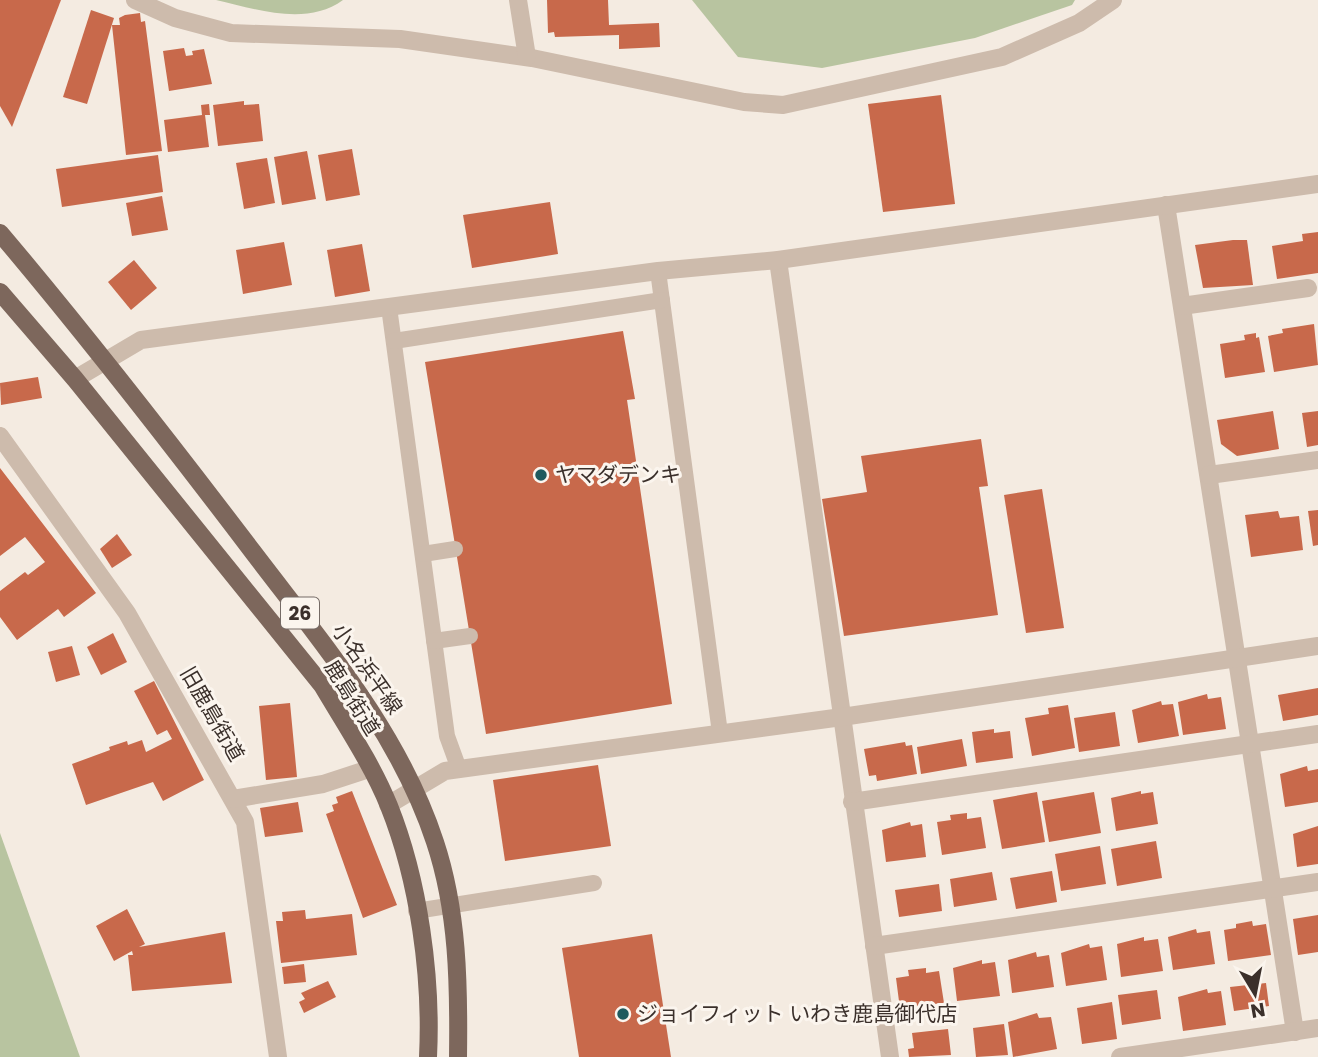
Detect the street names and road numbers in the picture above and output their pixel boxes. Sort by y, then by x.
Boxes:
road number: 26 [281,598,319,628]
street label: 小名浜平線 [325,617,409,720]
street label: 鹿島街道 [318,654,387,741]
street label: 旧鹿島街道 [174,661,251,766]

